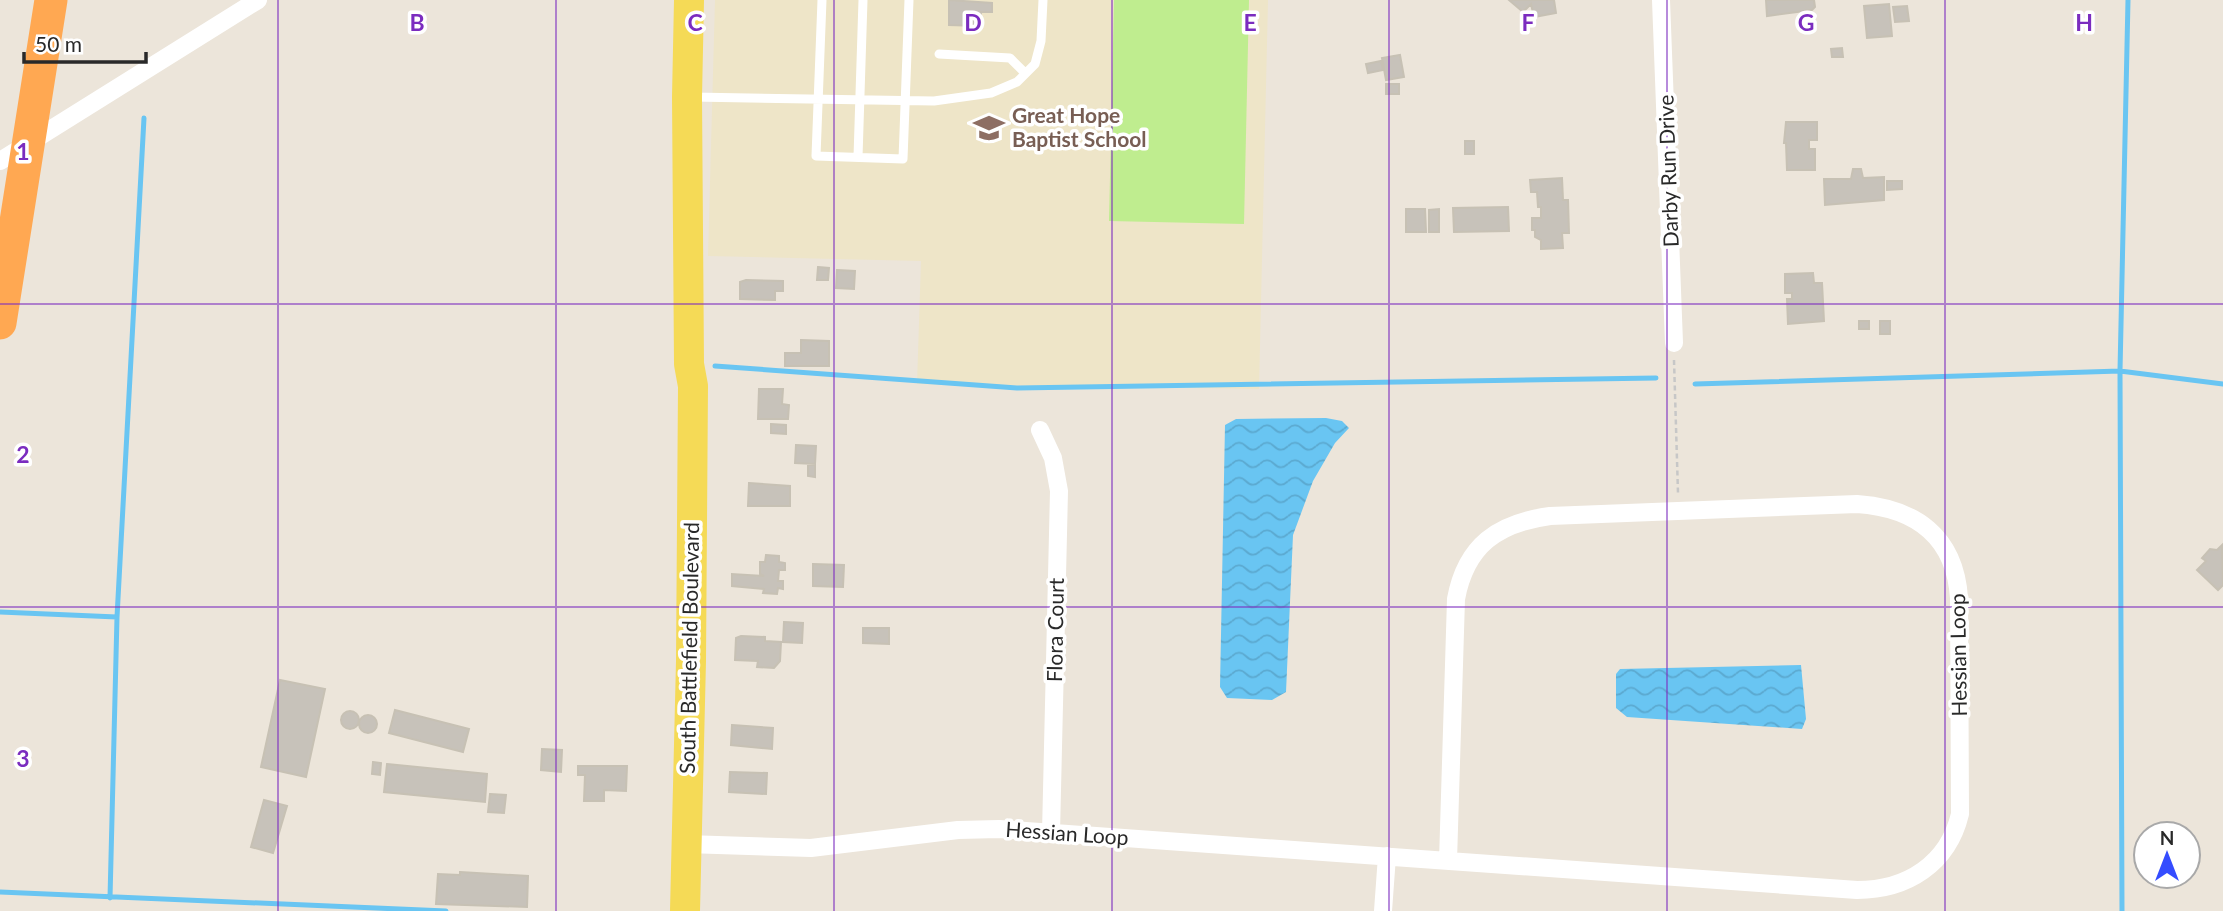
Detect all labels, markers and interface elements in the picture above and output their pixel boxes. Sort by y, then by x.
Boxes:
text: B [409,8,425,36]
text: C [687,8,703,36]
text: D [964,8,982,36]
text: E [1243,8,1257,36]
text: F [1521,8,1535,36]
text: G [1798,8,1814,36]
text: H [2075,8,2093,36]
scale bar [24,21,147,65]
text: 50 m [35,31,82,56]
street label: Darby Run Drive [1652,94,1683,248]
place label: Great Hope Baptist School [1012,102,1147,151]
school or university icon: Great Hope Baptist School [972,111,1006,145]
text: 1 [16,137,30,165]
text: 2 [16,440,30,468]
street label: South Battlefield Boulevard [674,522,703,774]
street label: Flora Court [1041,577,1068,682]
street label: Hessian Loop [1944,593,1971,717]
text: 3 [16,744,30,772]
street label: Hessian Loop [1005,816,1129,849]
north arrow [2132,820,2202,890]
text: N [2160,826,2174,849]

